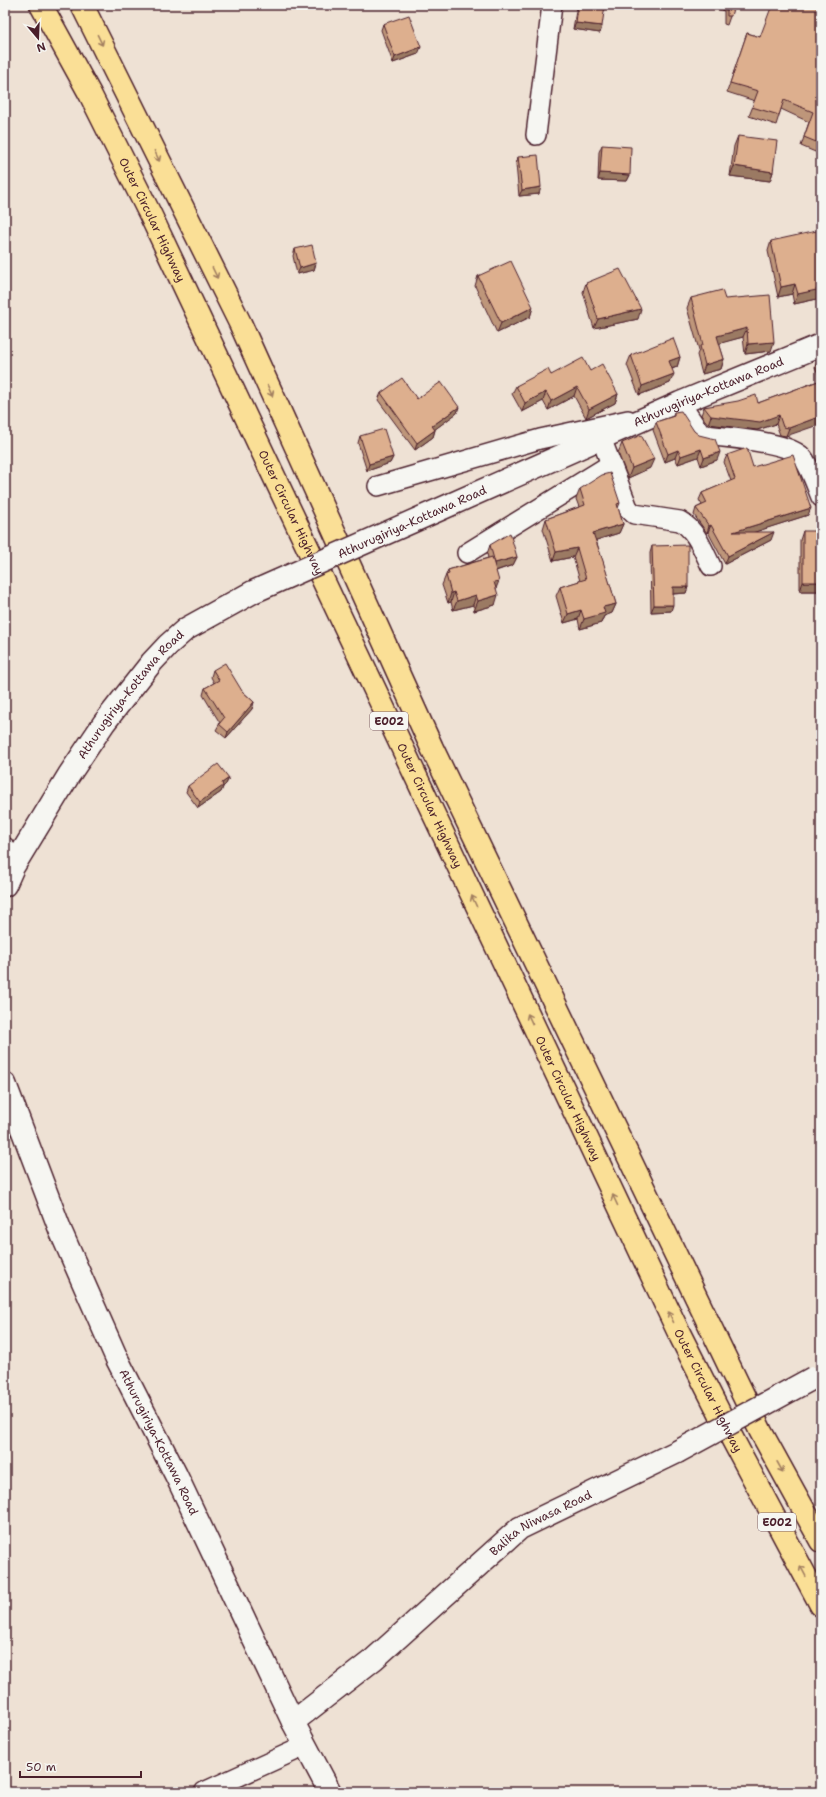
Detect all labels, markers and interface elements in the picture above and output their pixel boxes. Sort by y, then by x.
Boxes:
north arrow [18,18,58,58]
one-way arrow [97,34,104,46]
text: N [34,38,48,56]
one-way arrow [154,150,161,162]
street label: Outer Circular Highway [115,155,189,285]
one-way arrow [212,267,219,279]
street label: Athurugiriya-Kottawa Road [631,353,786,431]
one-way arrow [267,384,274,396]
street label: Outer Circular Highway [255,447,328,578]
street label: Athurugiriya-Kottawa Road [335,482,489,562]
street label: Athurugiriya-Kottawa Road [74,626,188,762]
road number: E002 [370,712,408,730]
street label: Outer Circular Highway [393,740,466,871]
one-way arrow [470,896,477,908]
one-way arrow [526,1013,533,1025]
street label: Outer Circular Highway [532,1033,605,1164]
one-way arrow [611,1194,618,1206]
one-way arrow [667,1311,674,1323]
street label: Outer Circular Highway [670,1326,746,1455]
street label: Athurugiriya-Kottawa Road [115,1366,202,1518]
one-way arrow [777,1460,785,1472]
street label: Balika Niwasa Road [486,1486,595,1559]
road number: E002 [758,1513,796,1531]
one-way arrow [798,1565,806,1577]
scale bar [20,1753,141,1779]
text: 50 m [26,1759,56,1775]

